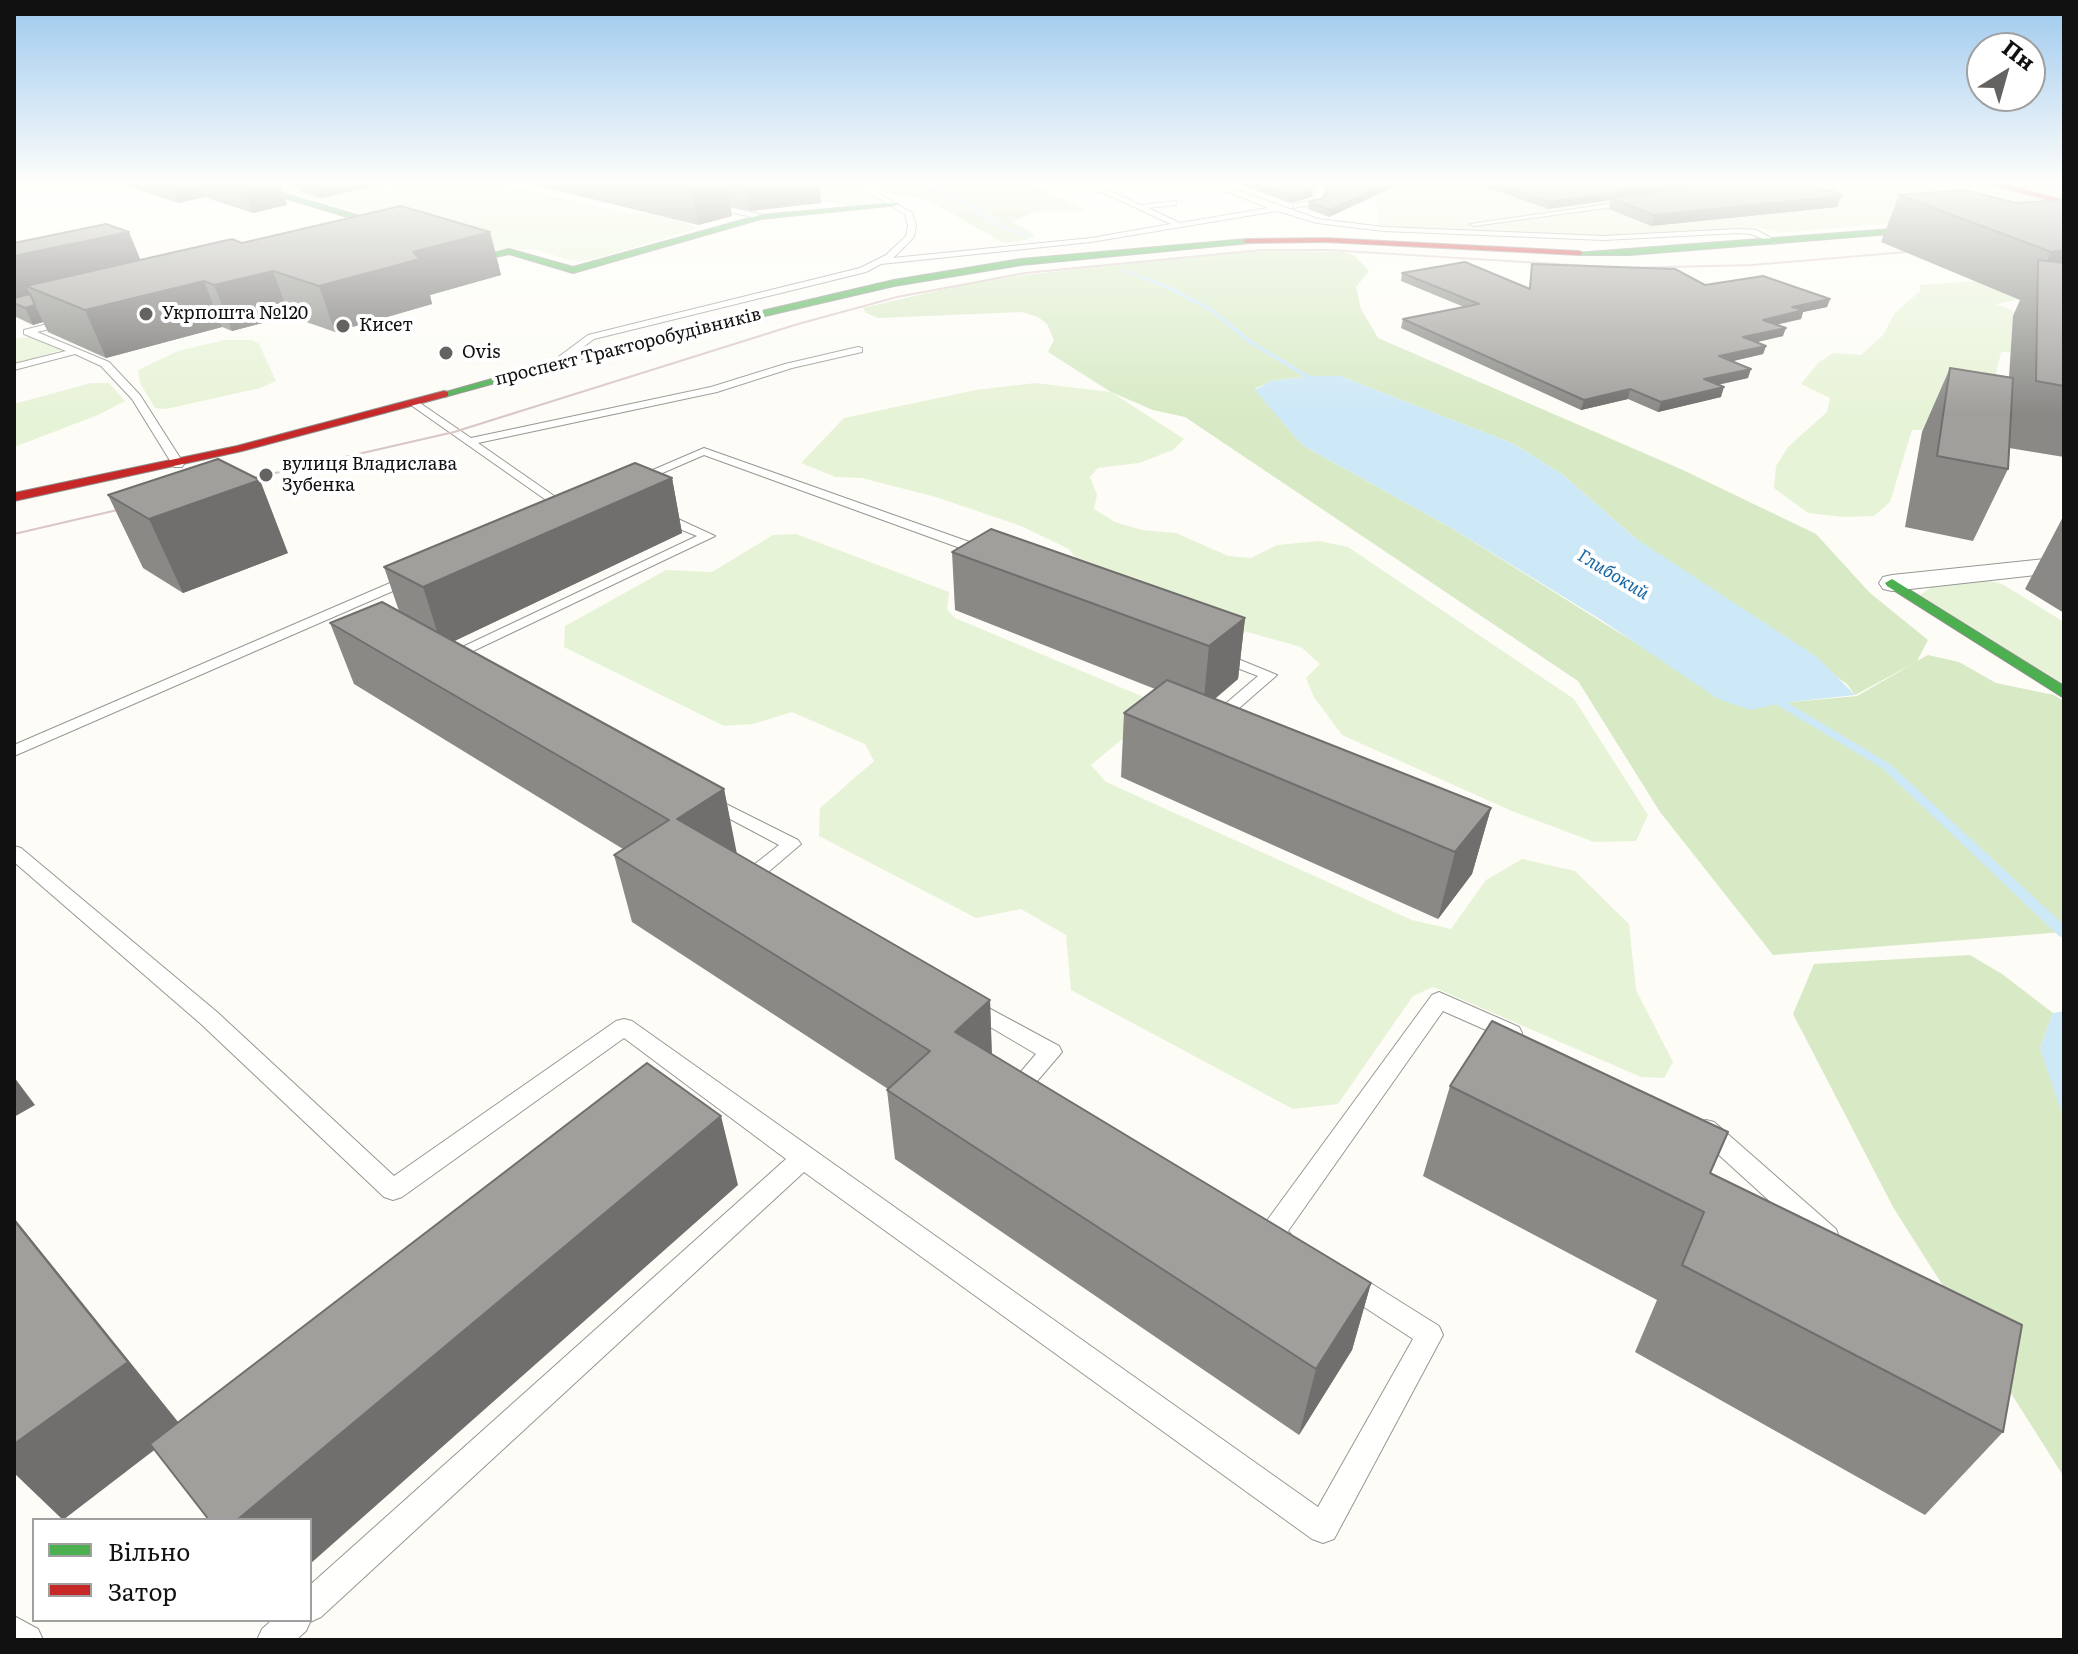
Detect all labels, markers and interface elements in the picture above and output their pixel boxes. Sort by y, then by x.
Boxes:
text: Пн [1996,31,2043,78]
north arrow [1966,32,2046,112]
place label: Укрпошта №120 [162,303,308,325]
street label: проспект Тракторобудівників [493,303,763,391]
marker: Укрпошта №120 [137,305,155,323]
place label: Кисет [359,315,413,337]
marker: Кисет [334,317,352,335]
place label: Ovis [462,342,500,364]
marker: Ovis [437,344,455,362]
place label: вулиця Владислава Зубенка [282,454,457,496]
marker: вулиця Владислава Зубенка [257,466,275,484]
water label: Глибокий [1573,545,1653,605]
legend [32,1518,312,1622]
text: Вільно [108,1533,190,1568]
text: Затор [108,1573,177,1608]

